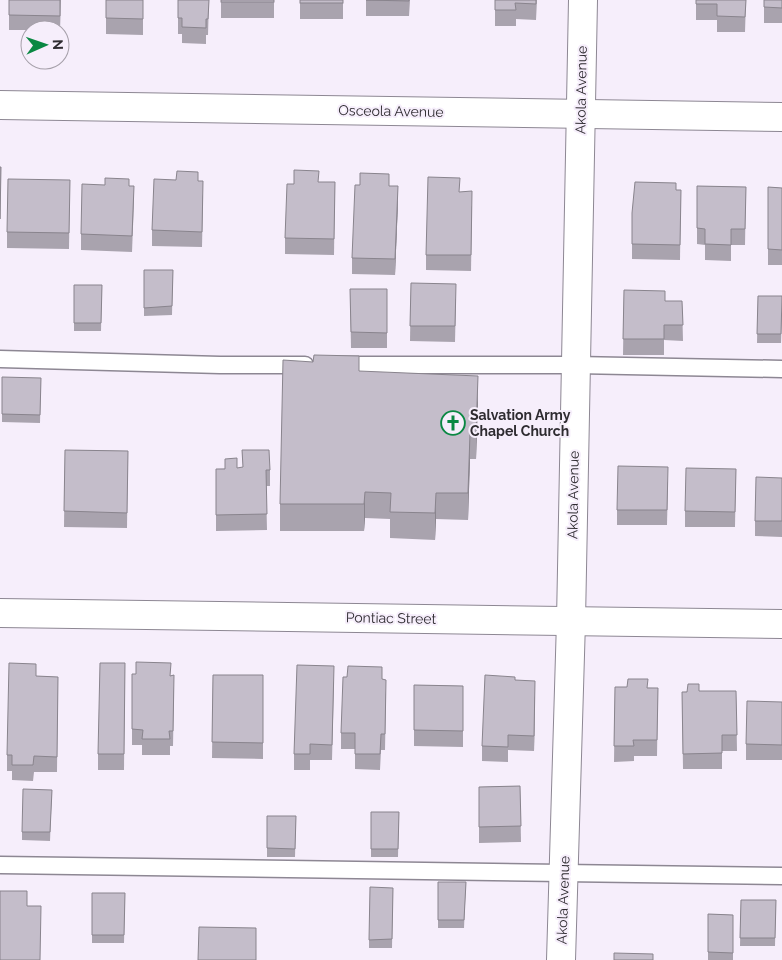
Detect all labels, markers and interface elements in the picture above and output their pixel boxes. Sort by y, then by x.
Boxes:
north arrow [20,20,70,70]
text: N [50,39,66,50]
street label: Akola Avenue [572,46,590,134]
street label: Osceola Avenue [338,102,444,120]
place label: Salvation Army Chapel Church [470,407,571,439]
church icon: Salvation Army Chapel Church [440,410,466,436]
street label: Akola Avenue [564,451,582,539]
street label: Pontiac Street [346,609,437,627]
street label: Akola Avenue [553,855,573,945]

